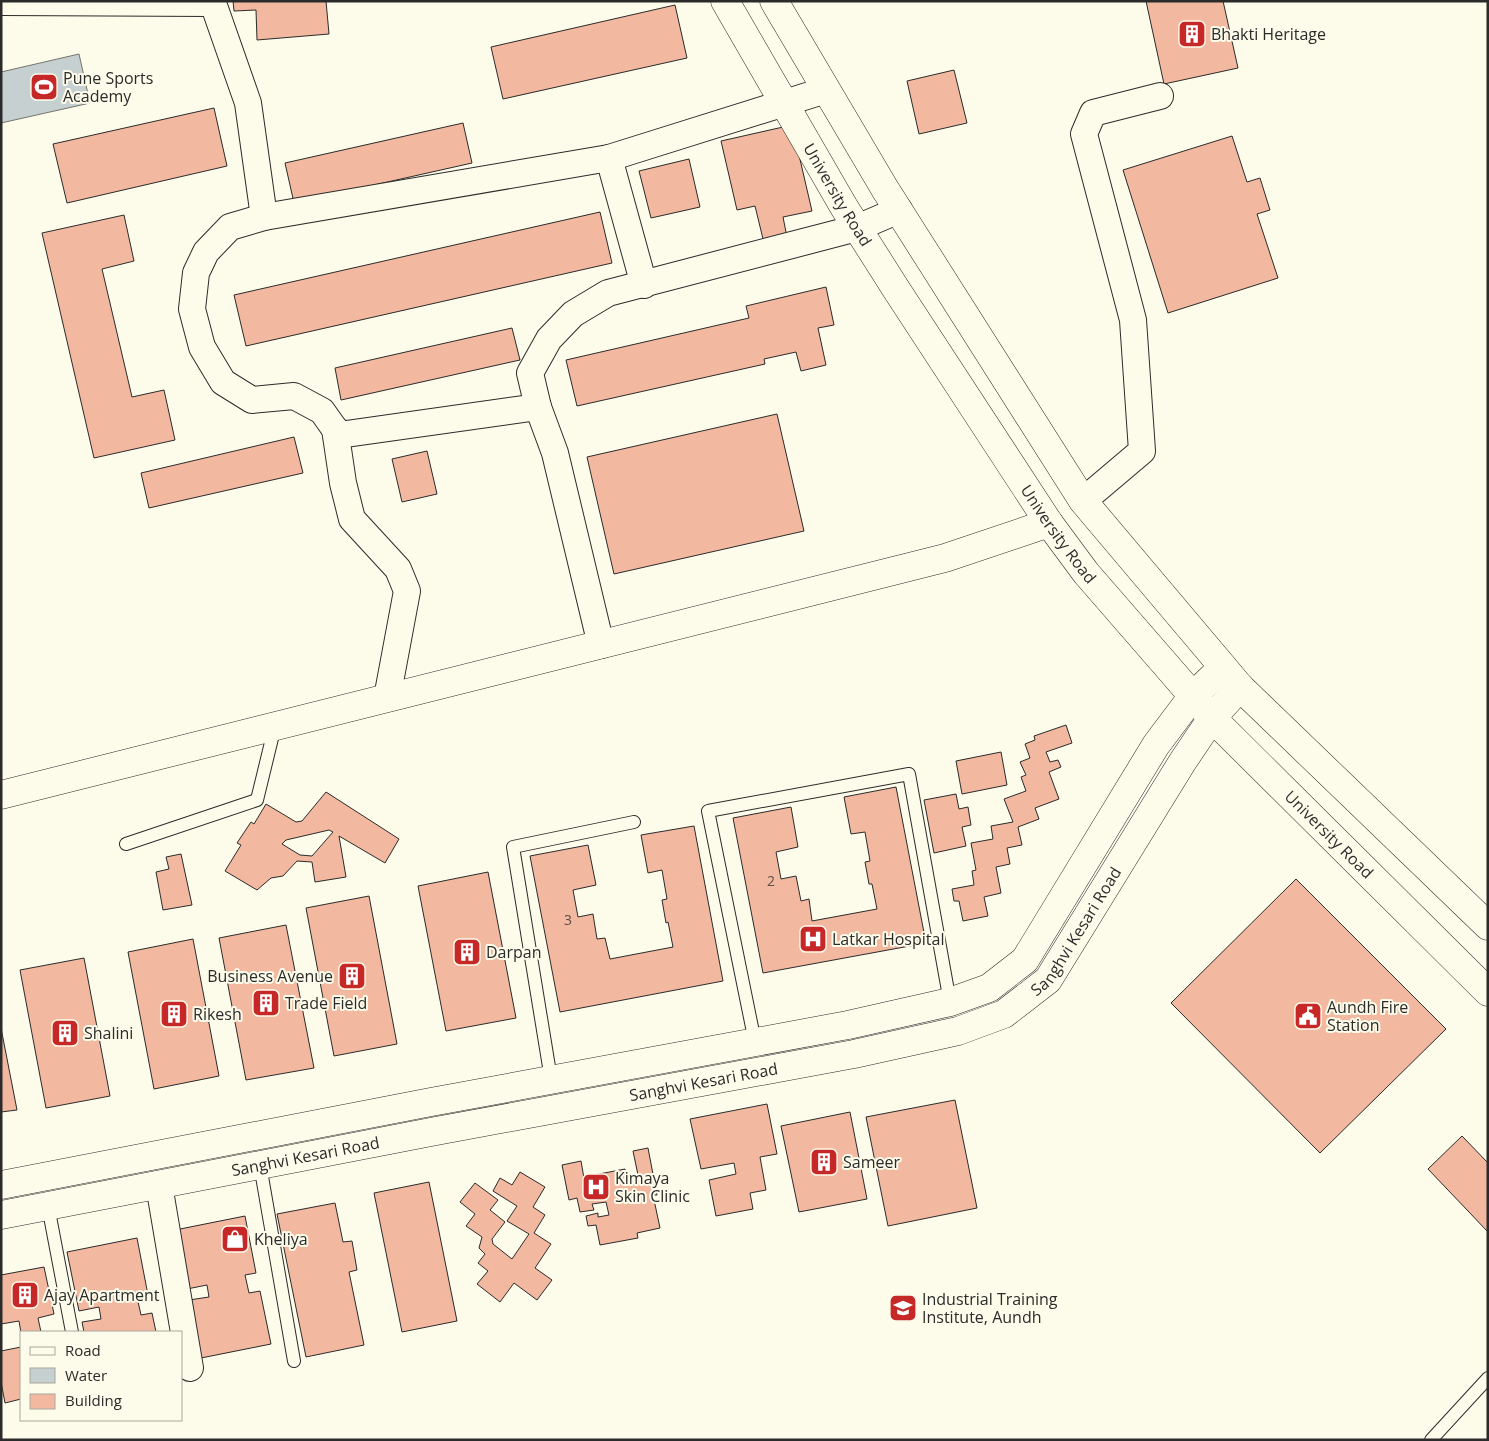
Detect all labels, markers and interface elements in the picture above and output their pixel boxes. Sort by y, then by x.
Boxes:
building icon: Bhakti Heritage [1177,19,1207,49]
place label: Bhakti Heritage [1211,23,1326,45]
place label: Pune Sports Academy [63,67,153,107]
sports icon: Pune Sports Academy [29,72,59,102]
street label: University Road [798,139,877,250]
street label: University Road [1016,480,1101,588]
street label: University Road [1280,785,1378,883]
street label: Sanghvi Kesari Road [1026,863,1126,1001]
house number: 2 [767,871,775,890]
house number: 3 [564,910,572,929]
hospital icon: Latkar Hospital [798,924,828,954]
place label: Latkar Hospital [832,928,944,950]
building icon: Darpan [452,937,482,967]
place label: Darpan [486,941,542,963]
building icon: Business Avenue [337,961,367,991]
place label: Business Avenue [207,965,333,987]
building icon: Trade Field [251,988,281,1018]
place label: Trade Field [285,992,367,1014]
place label: Aundh Fire Station [1327,996,1408,1036]
building icon: Rikesh [159,999,189,1029]
public building icon: Aundh Fire Station [1293,1001,1323,1031]
place label: Rikesh [193,1003,242,1025]
building icon: Shalini [50,1018,80,1048]
place label: Shalini [84,1022,133,1044]
street label: Sanghvi Kesari Road [628,1057,779,1106]
street label: Sanghvi Kesari Road [229,1131,381,1181]
building icon: Sameer [809,1147,839,1177]
place label: Sameer [843,1151,900,1173]
place label: Kimaya Skin Clinic [615,1167,690,1207]
hospital icon: Kimaya Skin Clinic [581,1172,611,1202]
shop icon: Kheliya [220,1224,250,1254]
place label: Kheliya [254,1228,308,1250]
building icon: Ajay Apartment [10,1280,40,1310]
place label: Ajay Apartment [44,1284,160,1306]
place label: Industrial Training Institute, Aundh [922,1288,1058,1328]
school or university icon: Industrial Training Institute, Aundh [888,1293,918,1323]
legend [20,1331,182,1421]
text: Road [65,1340,101,1360]
text: Water [65,1365,107,1385]
text: Building [65,1390,122,1410]

